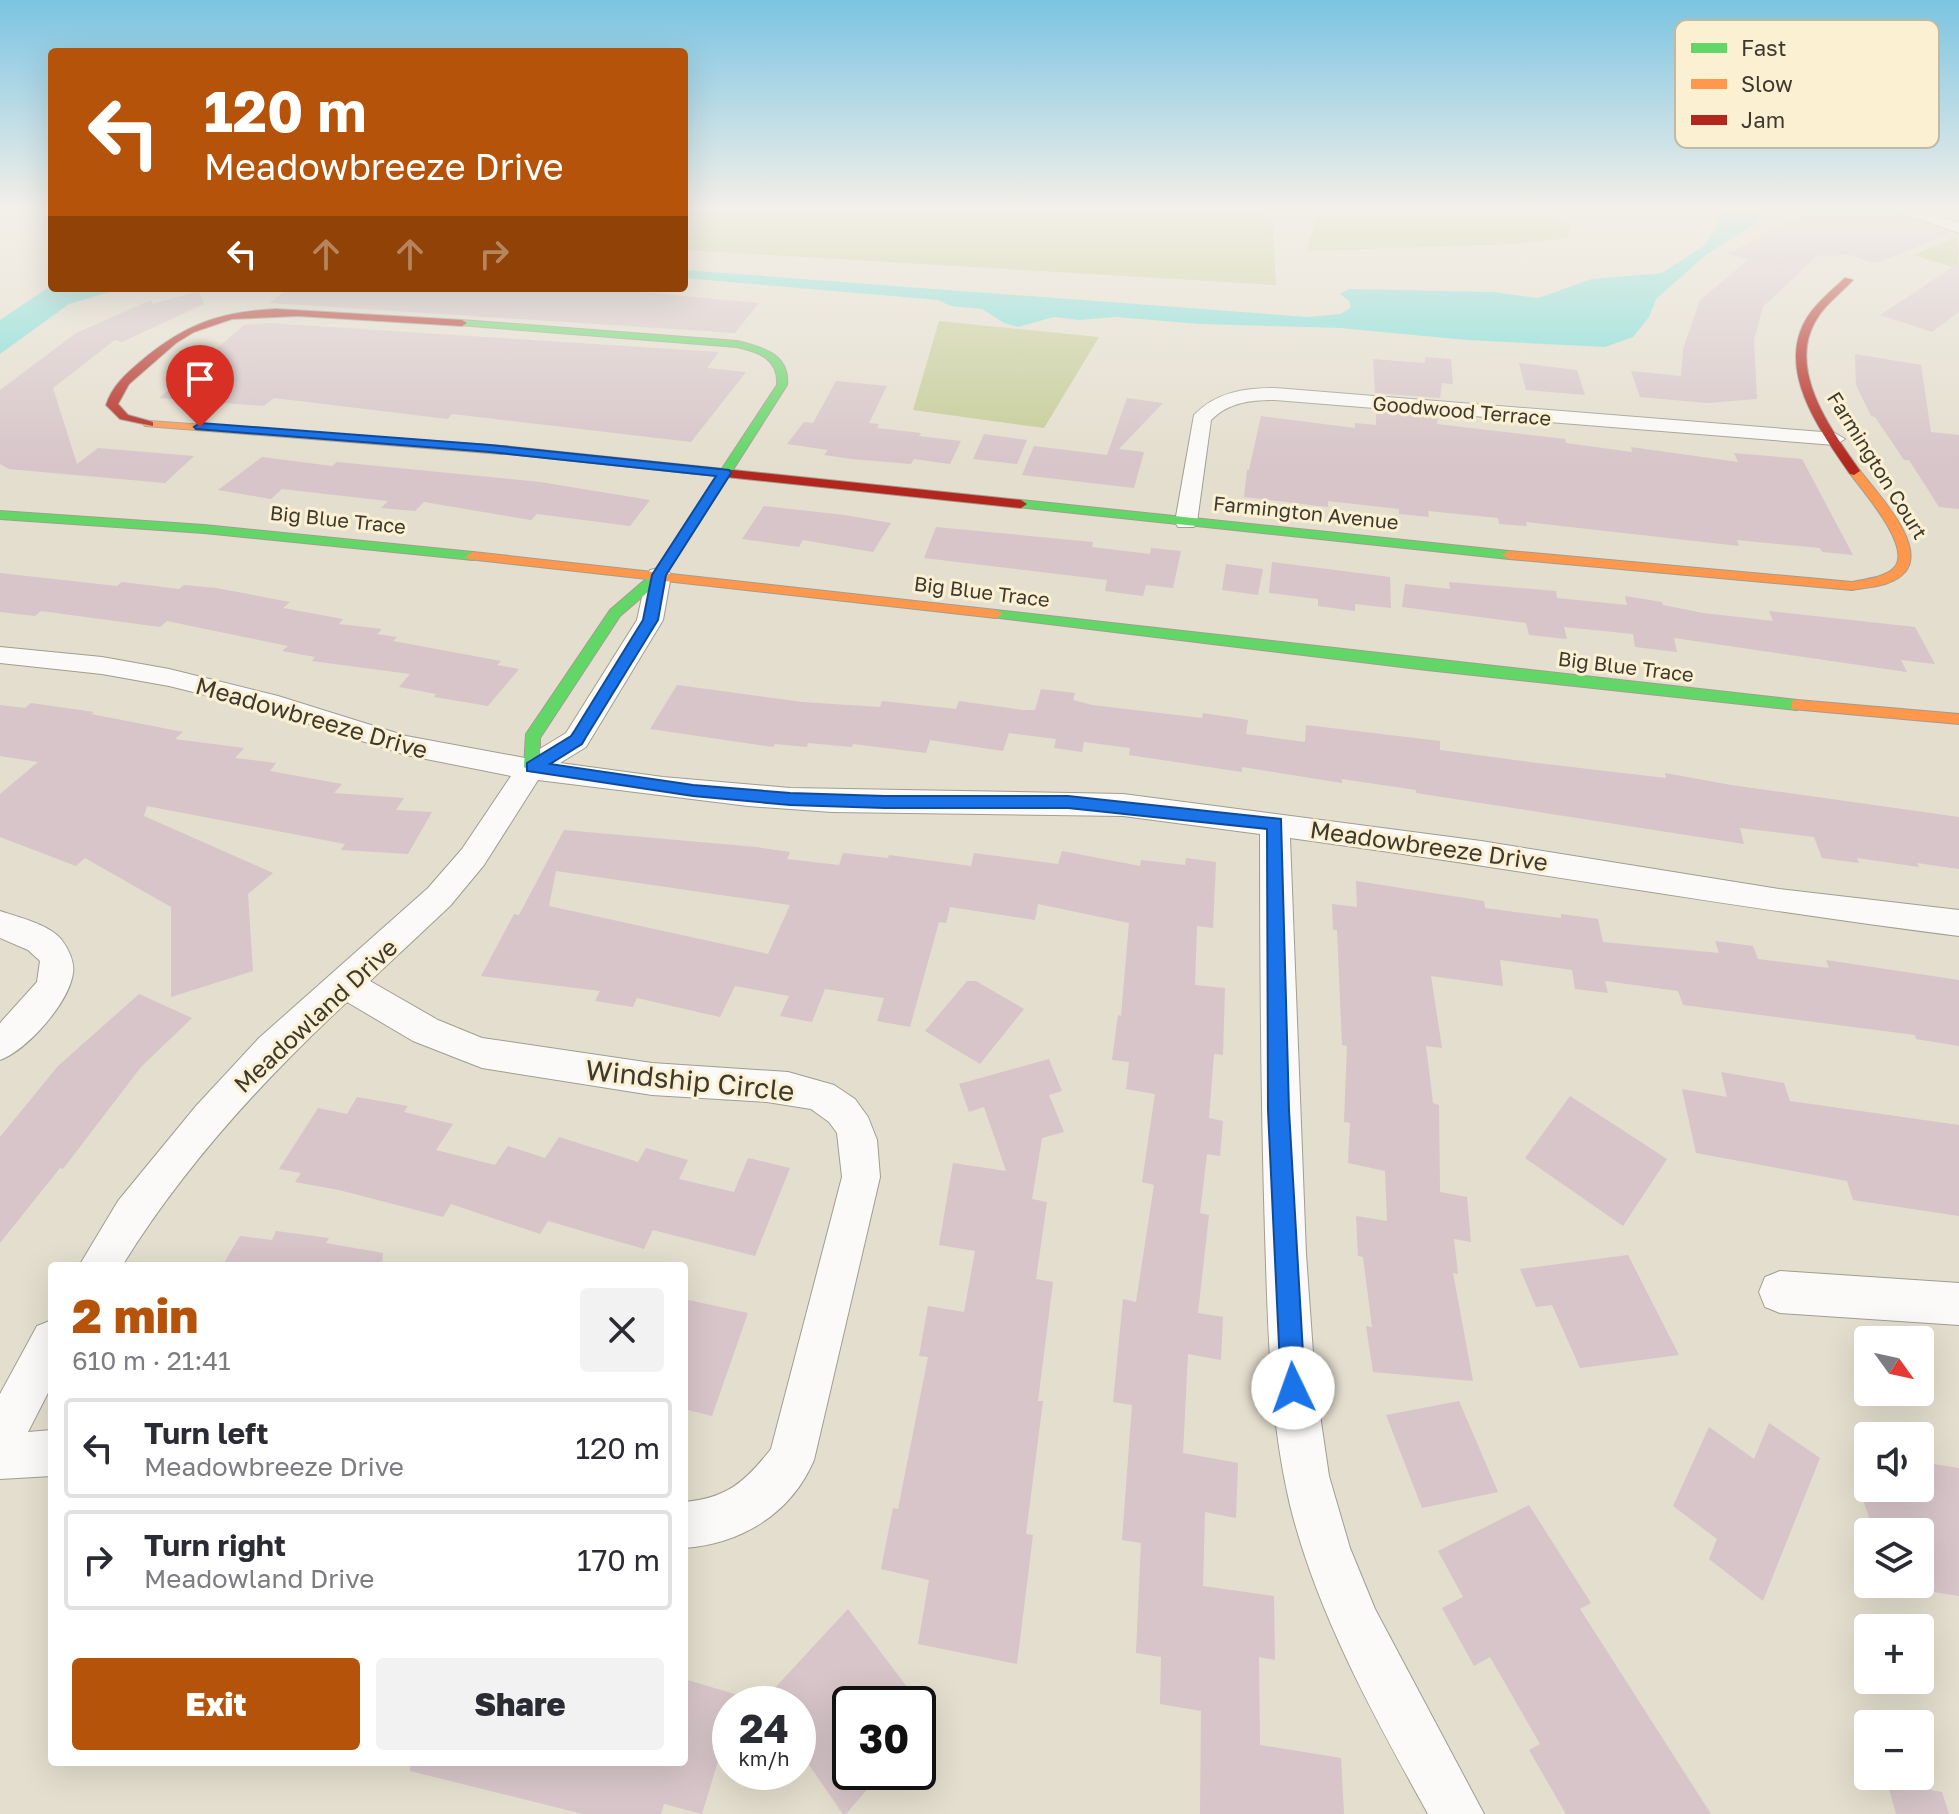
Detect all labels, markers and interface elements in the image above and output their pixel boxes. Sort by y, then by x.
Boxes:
legend [1675,20,1939,148]
text: Fast [1741,34,1787,61]
text: Slow [1741,70,1793,97]
text: 120 m [204,77,366,144]
icon: left [72,80,176,184]
text: Jam [1741,106,1785,133]
text: Meadowbreeze Drive [204,145,564,188]
icon: left [220,232,264,276]
icon: ahead [304,232,348,276]
icon: ahead [388,232,432,276]
icon: right [472,232,516,276]
pin [166,345,234,427]
icon: arrive [178,357,222,401]
street label: Farmington Court [1823,387,1933,543]
street label: Goodwood Terrace [1372,390,1552,430]
street label: Farmington Avenue [1212,490,1400,534]
street label: Big Blue Trace [269,500,407,538]
street label: Big Blue Trace [913,571,1051,611]
street label: Big Blue Trace [1557,646,1695,686]
street label: Meadowbreeze Drive [193,670,431,764]
street label: Meadowbreeze Drive [1308,814,1550,876]
street label: Meadowland Drive [227,932,403,1098]
street label: Windship Circle [584,1053,796,1107]
text: 2 min [72,1286,198,1344]
button: close [580,1288,664,1372]
north arrow [1854,1326,1934,1406]
map controls [1854,1326,1934,1790]
text: 610 m · 21:41 [72,1345,231,1376]
position arrow [1251,1346,1335,1430]
text: Turn left [144,1415,269,1451]
button: sound [1854,1422,1934,1502]
icon: left [76,1426,120,1470]
text: 120 m [575,1430,660,1466]
text: Meadowbreeze Drive [144,1451,404,1482]
button: layers [1854,1518,1934,1598]
text: Turn right [144,1527,286,1563]
icon: right [76,1538,120,1582]
text: 170 m [577,1542,660,1578]
text: Meadowland Drive [144,1563,374,1594]
button: + [1854,1614,1934,1694]
button: Exit [72,1658,360,1750]
button: Share [376,1658,664,1750]
speed limit sign: 30 [832,1686,936,1790]
text: 24 [739,1704,789,1752]
button: − [1854,1710,1934,1790]
text: km/h [739,1746,789,1770]

